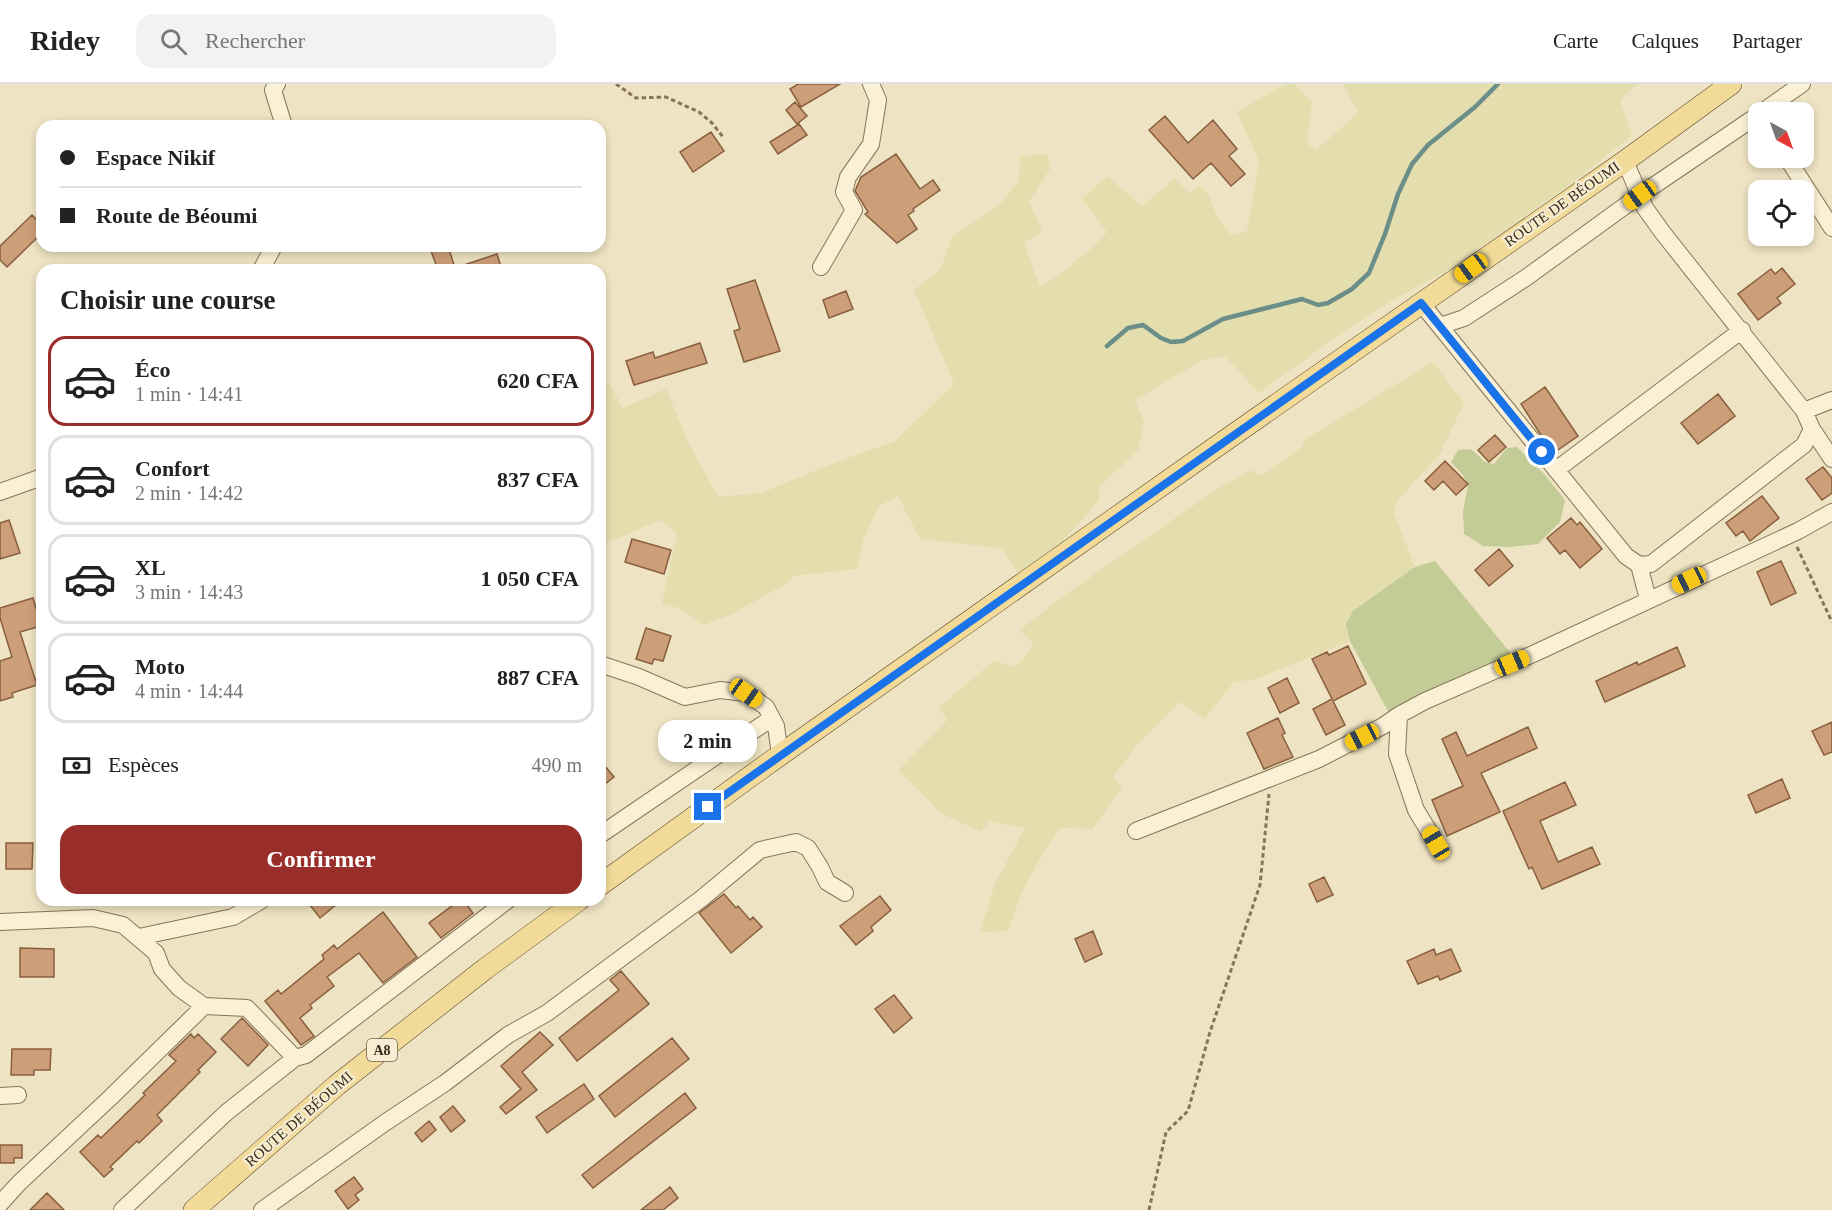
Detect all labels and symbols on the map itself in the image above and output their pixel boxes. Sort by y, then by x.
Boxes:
north arrow [1748,102,1814,168]
street label: ROUTE DE BÉOUMI [1501,158,1623,250]
car [1620,177,1660,213]
car [1451,250,1491,286]
route start [1528,438,1555,465]
car [1669,564,1709,596]
car [1492,648,1532,678]
car [726,675,766,711]
callout: 2 min [658,720,758,762]
car [1342,721,1382,753]
route end [694,793,721,820]
car [1419,823,1453,863]
road number: A8 [367,1039,397,1061]
street label: ROUTE DE BÉOUMI [242,1068,356,1170]

